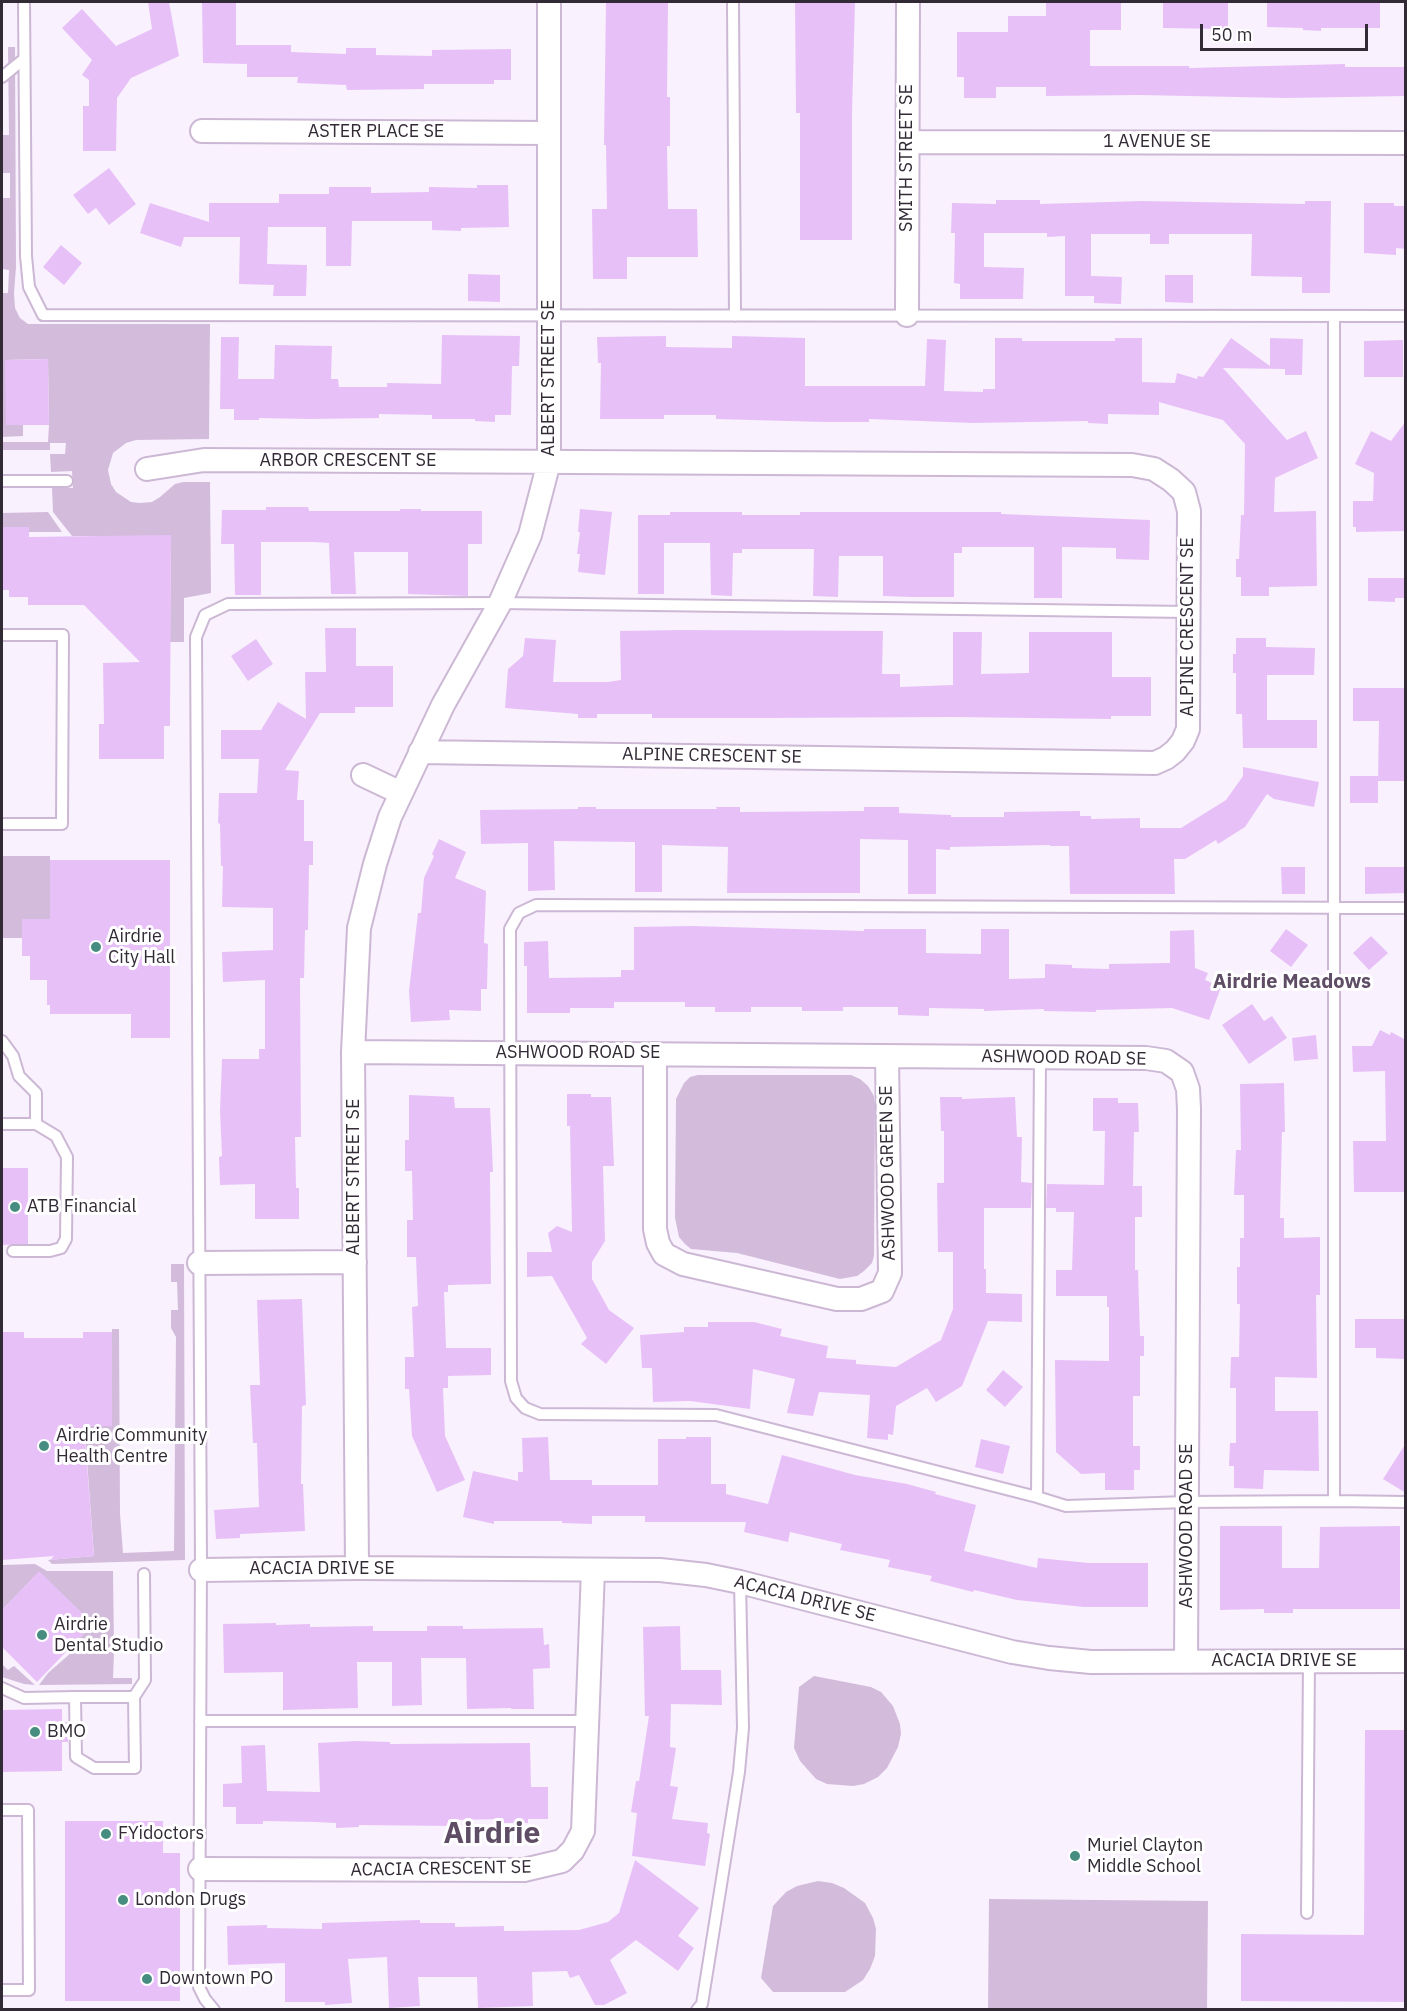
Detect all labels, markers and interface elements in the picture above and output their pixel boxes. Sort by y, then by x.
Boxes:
scale bar [1203,12,1371,50]
text: 50 m [1211,23,1253,46]
street label: SMITH STREET SE [896,84,918,232]
street label: ASTER PLACE SE [308,121,444,143]
street label: 1 AVENUE SE [1103,131,1211,153]
street label: ALBERT STREET SE [538,300,560,456]
street label: ARBOR CRESCENT SE [260,450,436,472]
street label: ALPINE CRESCENT SE [1177,537,1199,717]
street label: ALPINE CRESCENT SE [622,744,802,768]
place label: Airdrie City Hall [108,926,175,968]
marker: Airdrie City Hall [89,940,103,954]
district label: Airdrie Meadows [1213,970,1371,994]
street label: ASHWOOD ROAD SE [495,1042,661,1064]
street label: ASHWOOD ROAD SE [981,1046,1147,1070]
street label: ASHWOOD GREEN SE [876,1085,900,1261]
street label: ALBERT STREET SE [343,1099,365,1255]
place label: ATB Financial [27,1196,136,1218]
marker: ATB Financial [8,1200,22,1214]
place label: Airdrie Community Health Centre [56,1425,207,1468]
marker: Airdrie Community Health Centre [37,1439,51,1453]
street label: ASHWOOD ROAD SE [1176,1443,1198,1609]
street label: ACACIA DRIVE SE [249,1558,395,1580]
street label: ACACIA DRIVE SE [732,1571,878,1627]
place label: Airdrie Dental Studio [54,1614,163,1656]
marker: Airdrie Dental Studio [35,1628,49,1642]
street label: ACACIA DRIVE SE [1211,1650,1357,1672]
place label: BMO [47,1721,86,1743]
marker: BMO [28,1725,42,1739]
district label: Airdrie [444,1816,540,1852]
place label: FYidoctors [118,1823,204,1845]
marker: FYidoctors [99,1827,113,1841]
place label: Muriel Clayton Middle School [1087,1835,1203,1878]
marker: Muriel Clayton Middle School [1068,1849,1082,1863]
street label: ACACIA CRESCENT SE [350,1857,532,1881]
place label: London Drugs [135,1889,246,1911]
marker: London Drugs [116,1893,130,1907]
place label: Downtown PO [159,1968,273,1990]
marker: Downtown PO [140,1972,154,1986]

